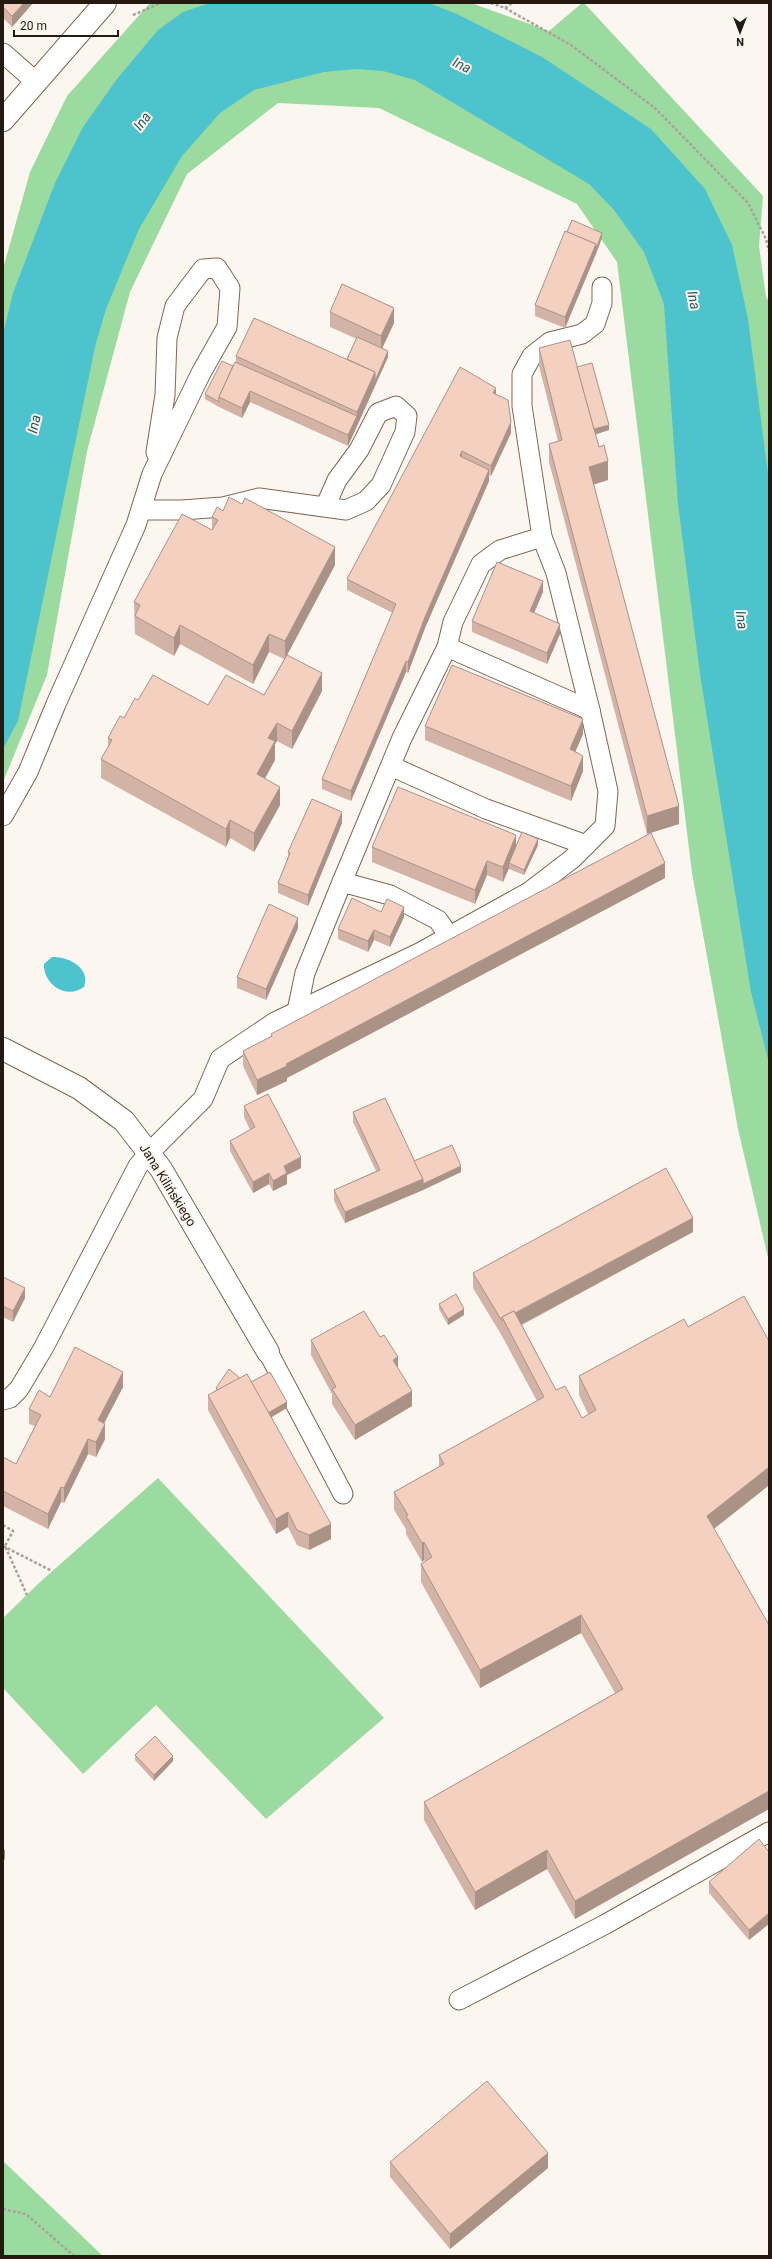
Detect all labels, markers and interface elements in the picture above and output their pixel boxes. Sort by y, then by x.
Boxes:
scale bar [14,12,118,38]
north arrow [720,12,760,52]
text: 20 m [20,19,47,33]
text: N [736,35,744,48]
water label: Ina [450,54,474,76]
water label: Ina [130,109,154,133]
water label: Ina [684,289,704,311]
water label: Ina [24,413,44,435]
water label: Ina [733,610,751,630]
street label: Jana Kilińskiego [137,1141,199,1229]

